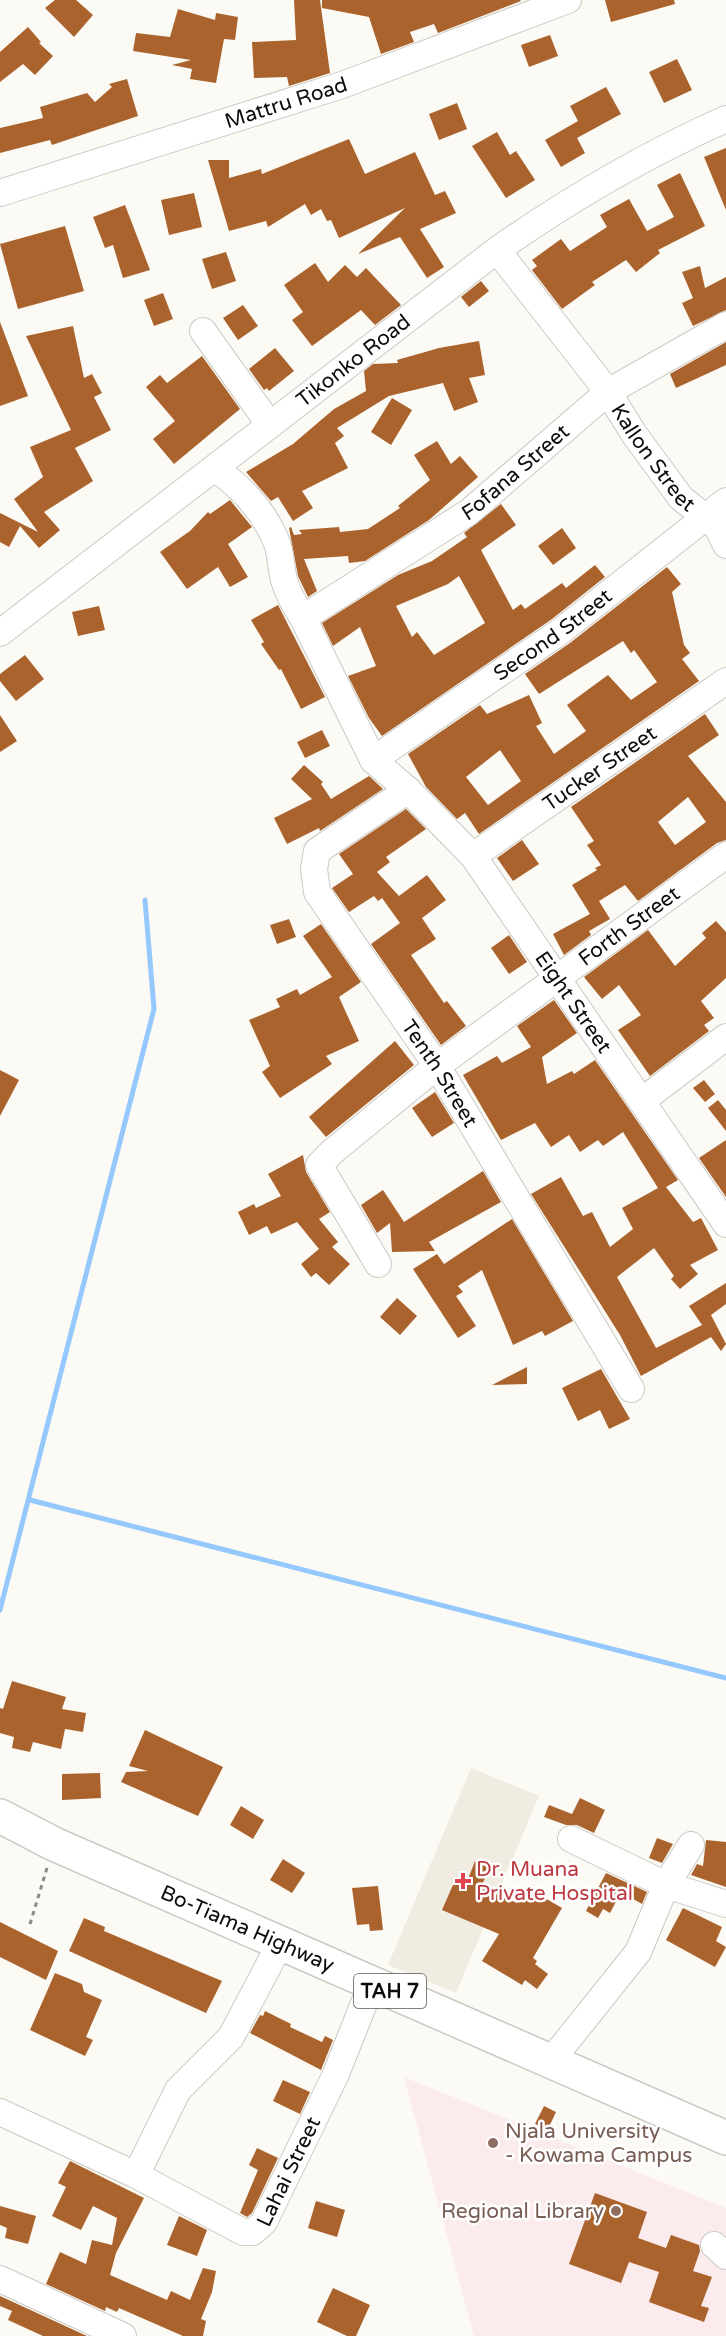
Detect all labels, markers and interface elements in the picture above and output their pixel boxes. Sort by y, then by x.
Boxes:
street label: Mattru Road [222,72,351,134]
street label: Tikonko Road [292,309,415,413]
street label: Kallon Street [605,399,700,517]
street label: Fofana Street [457,419,575,526]
street label: Second Street [489,584,617,687]
street label: Tucker Street [538,721,661,817]
street label: Forth Street [574,881,685,971]
street label: Eight Street [529,947,617,1058]
street label: Tenth Street [396,1015,483,1132]
place label: Dr. Muana Private Hospital [476,1857,633,1906]
marker: Dr. Muana Private Hospital [454,1872,472,1890]
street label: Bo-Tiama Highway [157,1880,338,1978]
road number: TAH 7 [354,1974,426,2008]
street label: Lahai Street [252,2113,326,2231]
place label: Njala University - Kowama Campus [505,2119,692,2168]
marker: Njala University - Kowama Campus [486,2136,500,2150]
place label: Regional Library [441,2199,604,2224]
marker: Regional Library [609,2204,623,2218]

